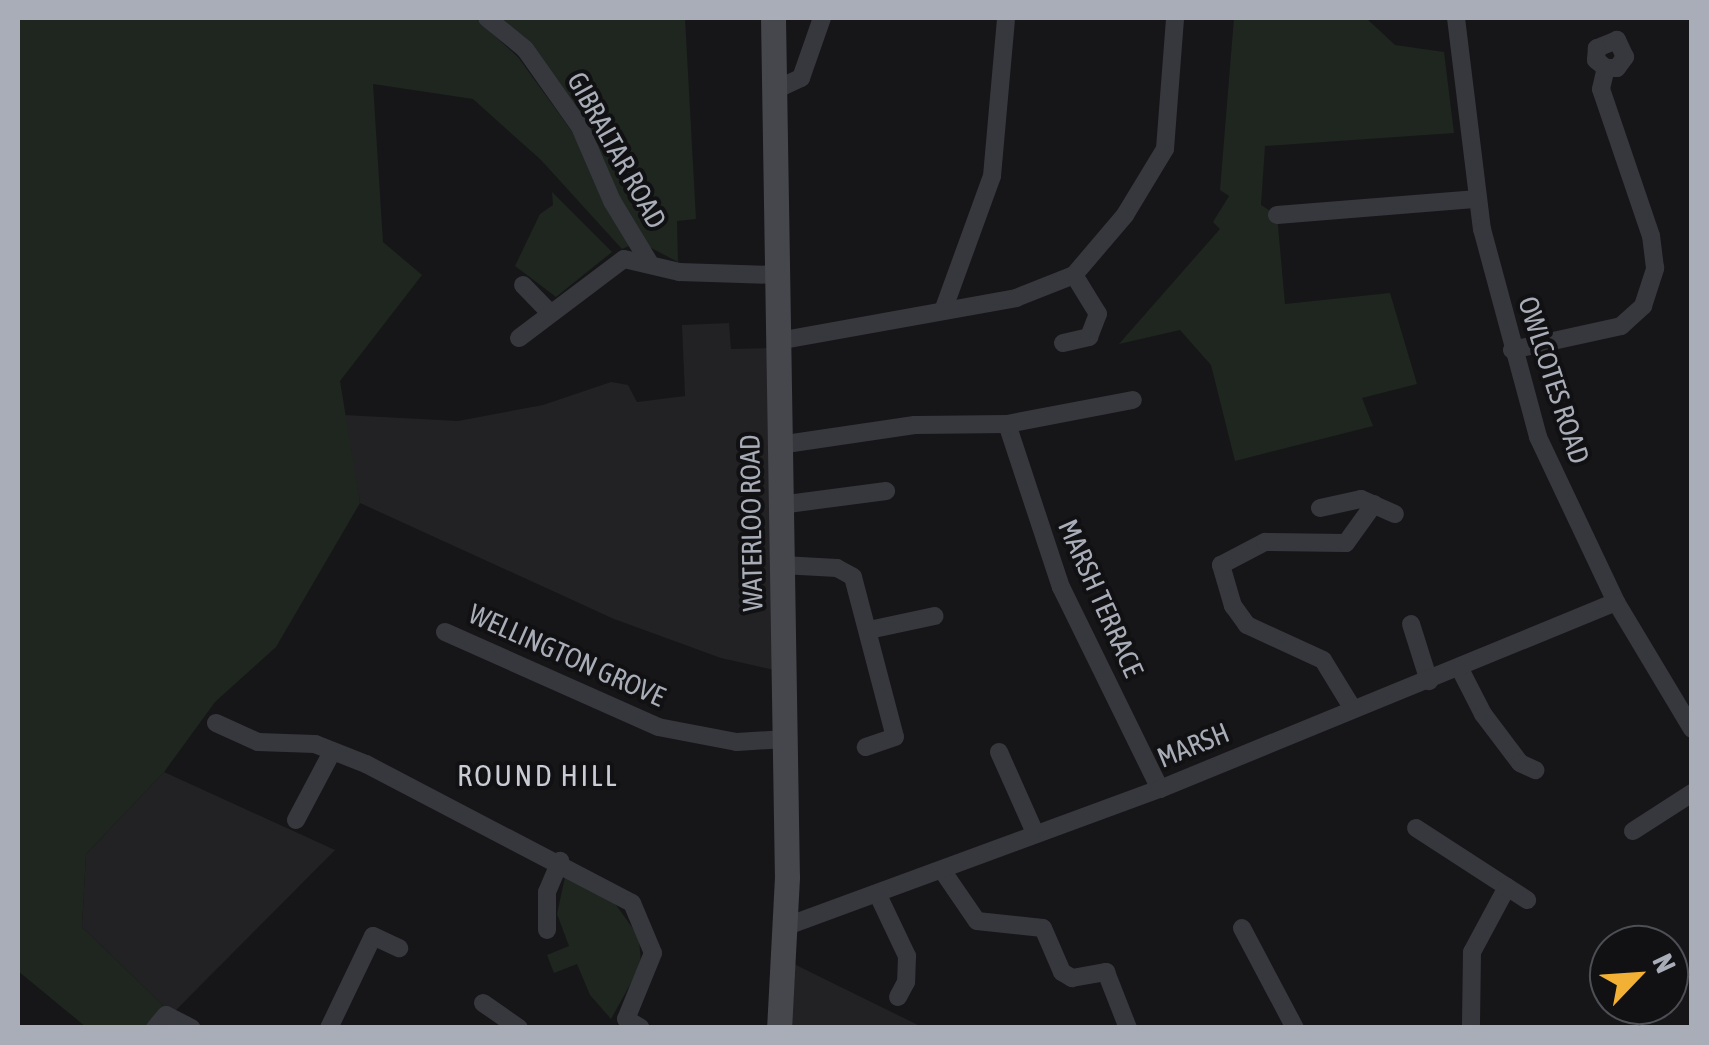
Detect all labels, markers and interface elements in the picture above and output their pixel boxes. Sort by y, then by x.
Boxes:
street label: GIBRALTAR ROAD [560,66,674,234]
street label: OWLCOTES ROAD [1511,292,1597,468]
street label: WATERLOO ROAD [733,434,769,612]
street label: MARSH TERRACE [1051,514,1151,682]
street label: WELLINGTON GROVE [464,597,670,713]
street label: MARSH [1152,715,1234,775]
district label: ROUND HILL [457,757,619,793]
north arrow [1589,925,1689,1025]
text: N [1646,949,1682,977]

